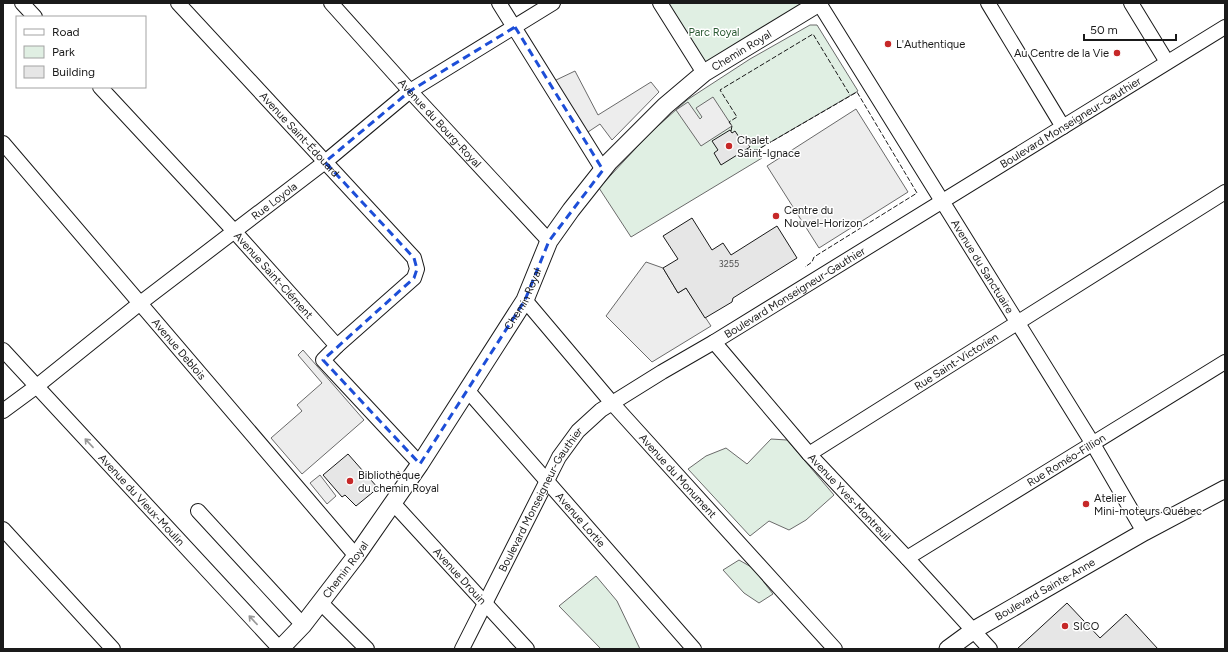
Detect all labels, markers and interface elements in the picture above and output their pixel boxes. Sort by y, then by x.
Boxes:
legend [16,16,146,88]
scale bar [1084,16,1176,42]
text: 50 m [1090,23,1118,37]
text: Road [52,25,80,39]
park label: Parc Royal [688,26,740,39]
street label: Chemin Royal [709,28,774,74]
place label: L'Authentique [896,38,965,51]
marker: L'Authentique [883,39,893,49]
text: Park [52,45,75,59]
place label: Au Centre de la Vie [1014,47,1109,60]
marker: Au Centre de la Vie [1112,48,1122,58]
text: Building [52,65,95,79]
street label: Boulevard Monseigneur-Gauthier [998,74,1144,171]
street label: Avenue du Bourg-Royal [395,76,484,170]
street label: Avenue Saint-Édouard [257,90,342,180]
place label: Chalet Saint-Ignace [737,134,800,160]
marker: Chalet Saint-Ignace [724,141,734,151]
street label: Rue Loyola [249,180,300,223]
place label: Centre du Nouvel-Horizon [784,204,862,230]
marker: Centre du Nouvel-Horizon [771,211,781,221]
street label: Avenue du Sanctuaire [948,217,1016,316]
street label: Avenue Saint-Clément [231,229,315,322]
street label: Boulevard Monseigneur-Gauthier [722,244,868,341]
house number: 3255 [719,258,739,269]
street label: Chemin Royal [502,266,544,332]
street label: Avenue Deblois [149,316,208,383]
street label: Rue Saint-Victorien [912,330,1001,393]
street label: Boulevard Monseigneur-Gauthier [496,424,585,574]
street label: Avenue du Monument [636,431,719,521]
street label: Rue Roméo-Fillion [1025,431,1108,489]
one-way arrow [84,438,94,448]
street label: Avenue du Vieux-Moulin [96,451,187,549]
street label: Avenue Yves-Montreuil [805,451,893,544]
place label: Bibliothèque du chemin Royal [358,469,439,495]
marker: Bibliothèque du chemin Royal [345,476,355,486]
street label: Avenue Lortie [553,490,608,550]
place label: Atelier Mini-moteurs Québec [1094,492,1202,518]
marker: Atelier Mini-moteurs Québec [1081,499,1091,509]
street label: Chemin Royal [320,539,371,601]
street label: Avenue Drouin [430,545,489,607]
street label: Boulevard Sainte-Anne [993,556,1097,623]
one-way arrow [249,615,258,626]
place label: SICO [1073,620,1100,633]
marker: SICO [1060,621,1070,631]

